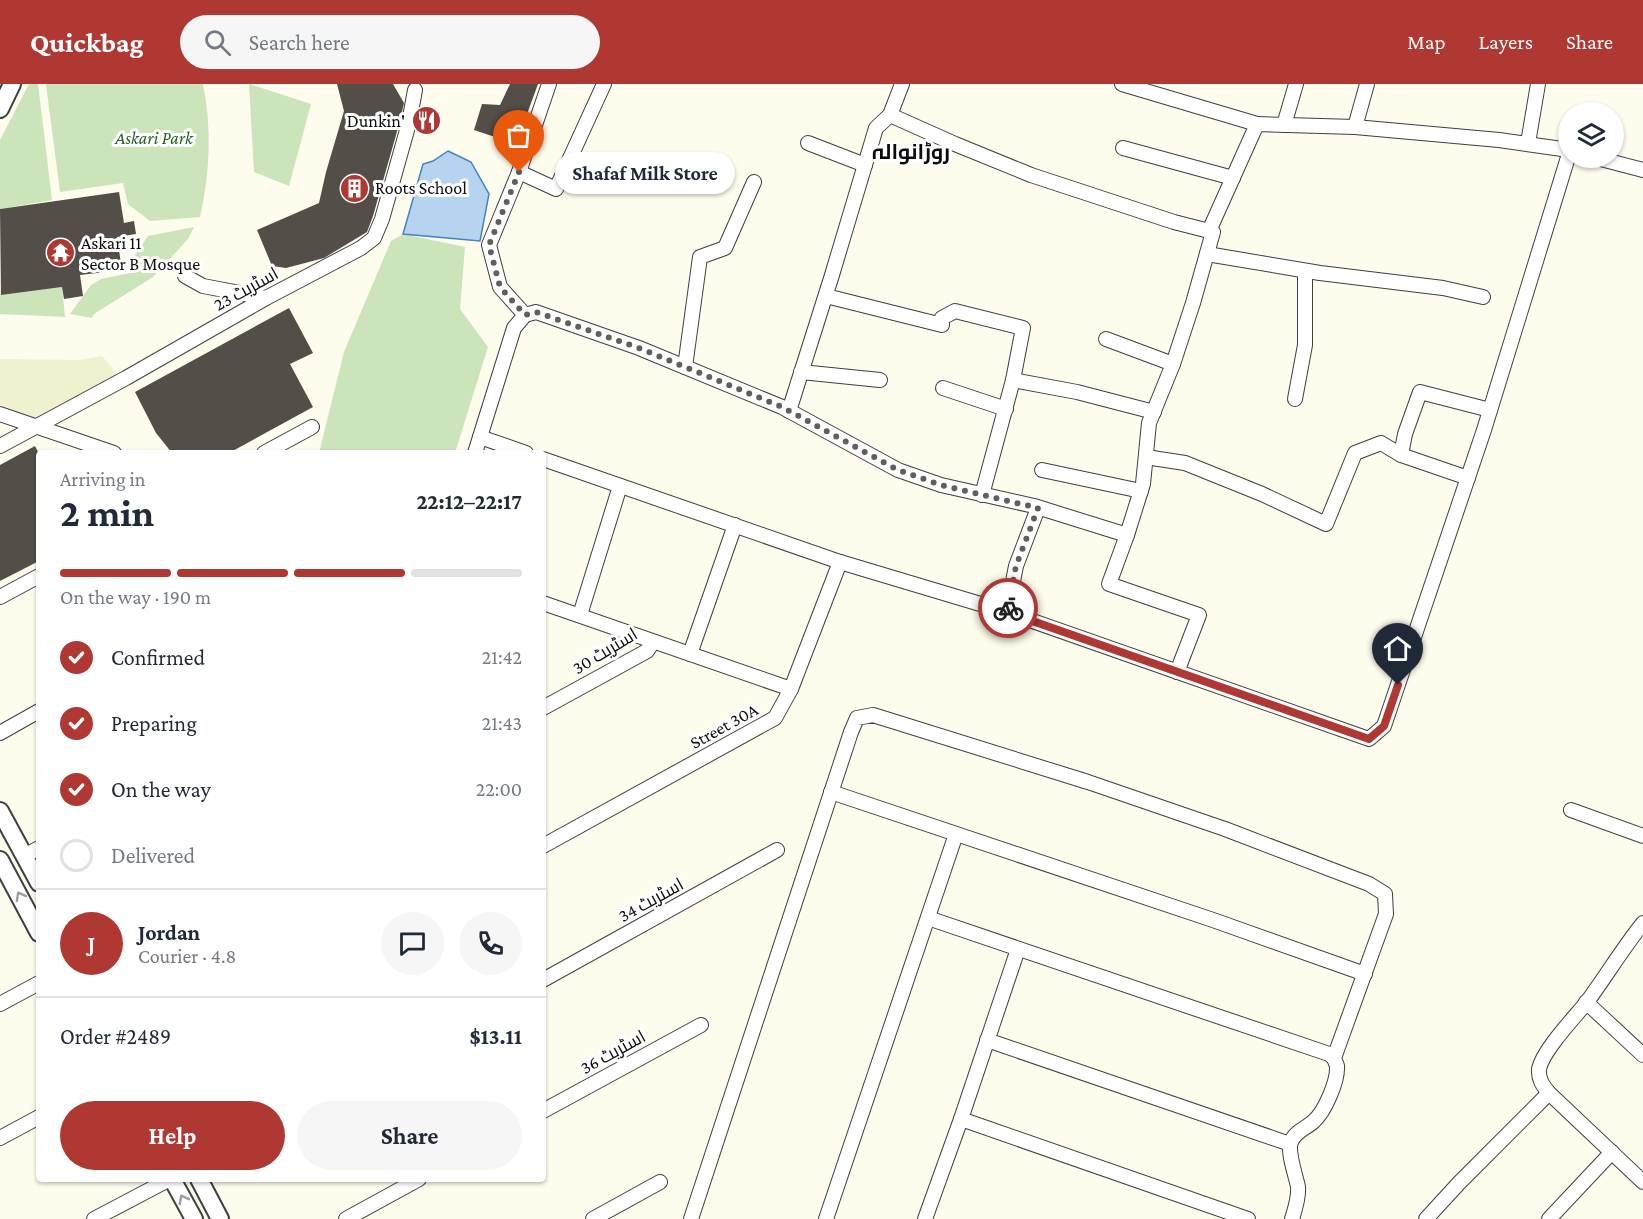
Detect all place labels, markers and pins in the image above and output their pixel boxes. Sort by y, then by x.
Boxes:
restaurant icon: Dunkin' [410,105,442,137]
pin [493,110,544,172]
place label: Dunkin' [347,111,405,131]
callout: Shafaf Milk Store [555,151,735,193]
building icon: Roots School [338,172,370,204]
place label: Roots School [375,178,467,198]
place label: Askari 11 Sector B Mosque [81,233,200,274]
temple icon: Askari 11 Sector B Mosque [44,237,76,269]
pin [1372,623,1423,685]

